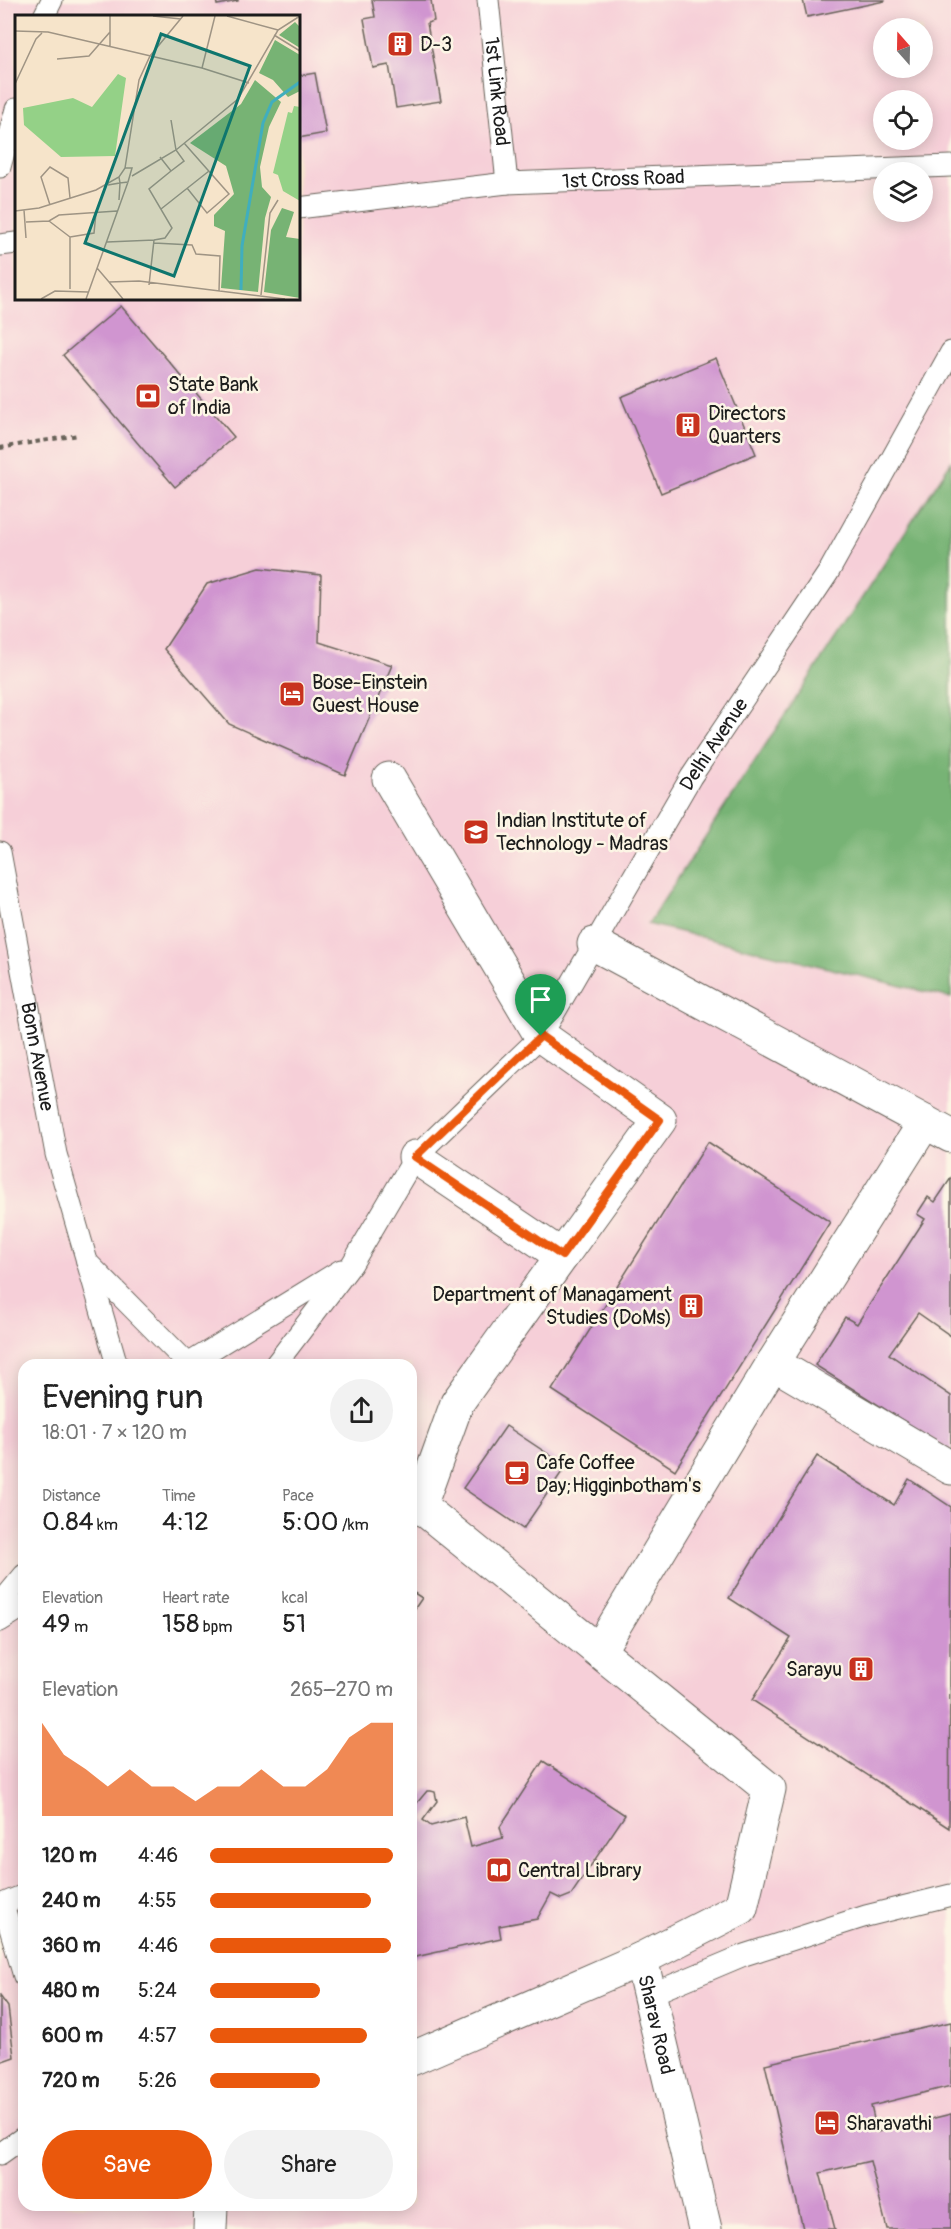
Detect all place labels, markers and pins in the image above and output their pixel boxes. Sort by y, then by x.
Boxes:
building icon: D-3 [385,29,415,59]
place label: D-3 [420,32,452,57]
place label: State Bank of India [168,372,259,420]
bank icon: State Bank of India [133,381,163,411]
place label: Directors Quarters [708,401,786,449]
building icon: Directors Quarters [673,410,703,440]
place label: Bose-Einstein Guest House [312,670,428,718]
hotel icon: Bose-Einstein Guest House [277,679,307,709]
place label: Indian Institute of Technology - Madras [496,808,668,856]
school or university icon: Indian Institute of Technology - Madras [461,817,491,847]
pin [515,974,566,1036]
place label: Department of Managament Studies (DoMs) [432,1282,673,1330]
building icon: Department of Managament Studies (DoMs) [676,1291,706,1321]
place label: Cafe Coffee Day;Higginbotham's [536,1450,701,1498]
cafe icon: Cafe Coffee Day;Higginbotham's [502,1458,532,1488]
building icon: Sarayu [846,1654,876,1684]
place label: Sarayu [786,1657,842,1682]
library icon: Central Library [484,1855,514,1885]
place label: Central Library [518,1858,642,1883]
hotel icon: Sharavathi [812,2108,842,2138]
place label: Sharavathi [846,2111,932,2136]

